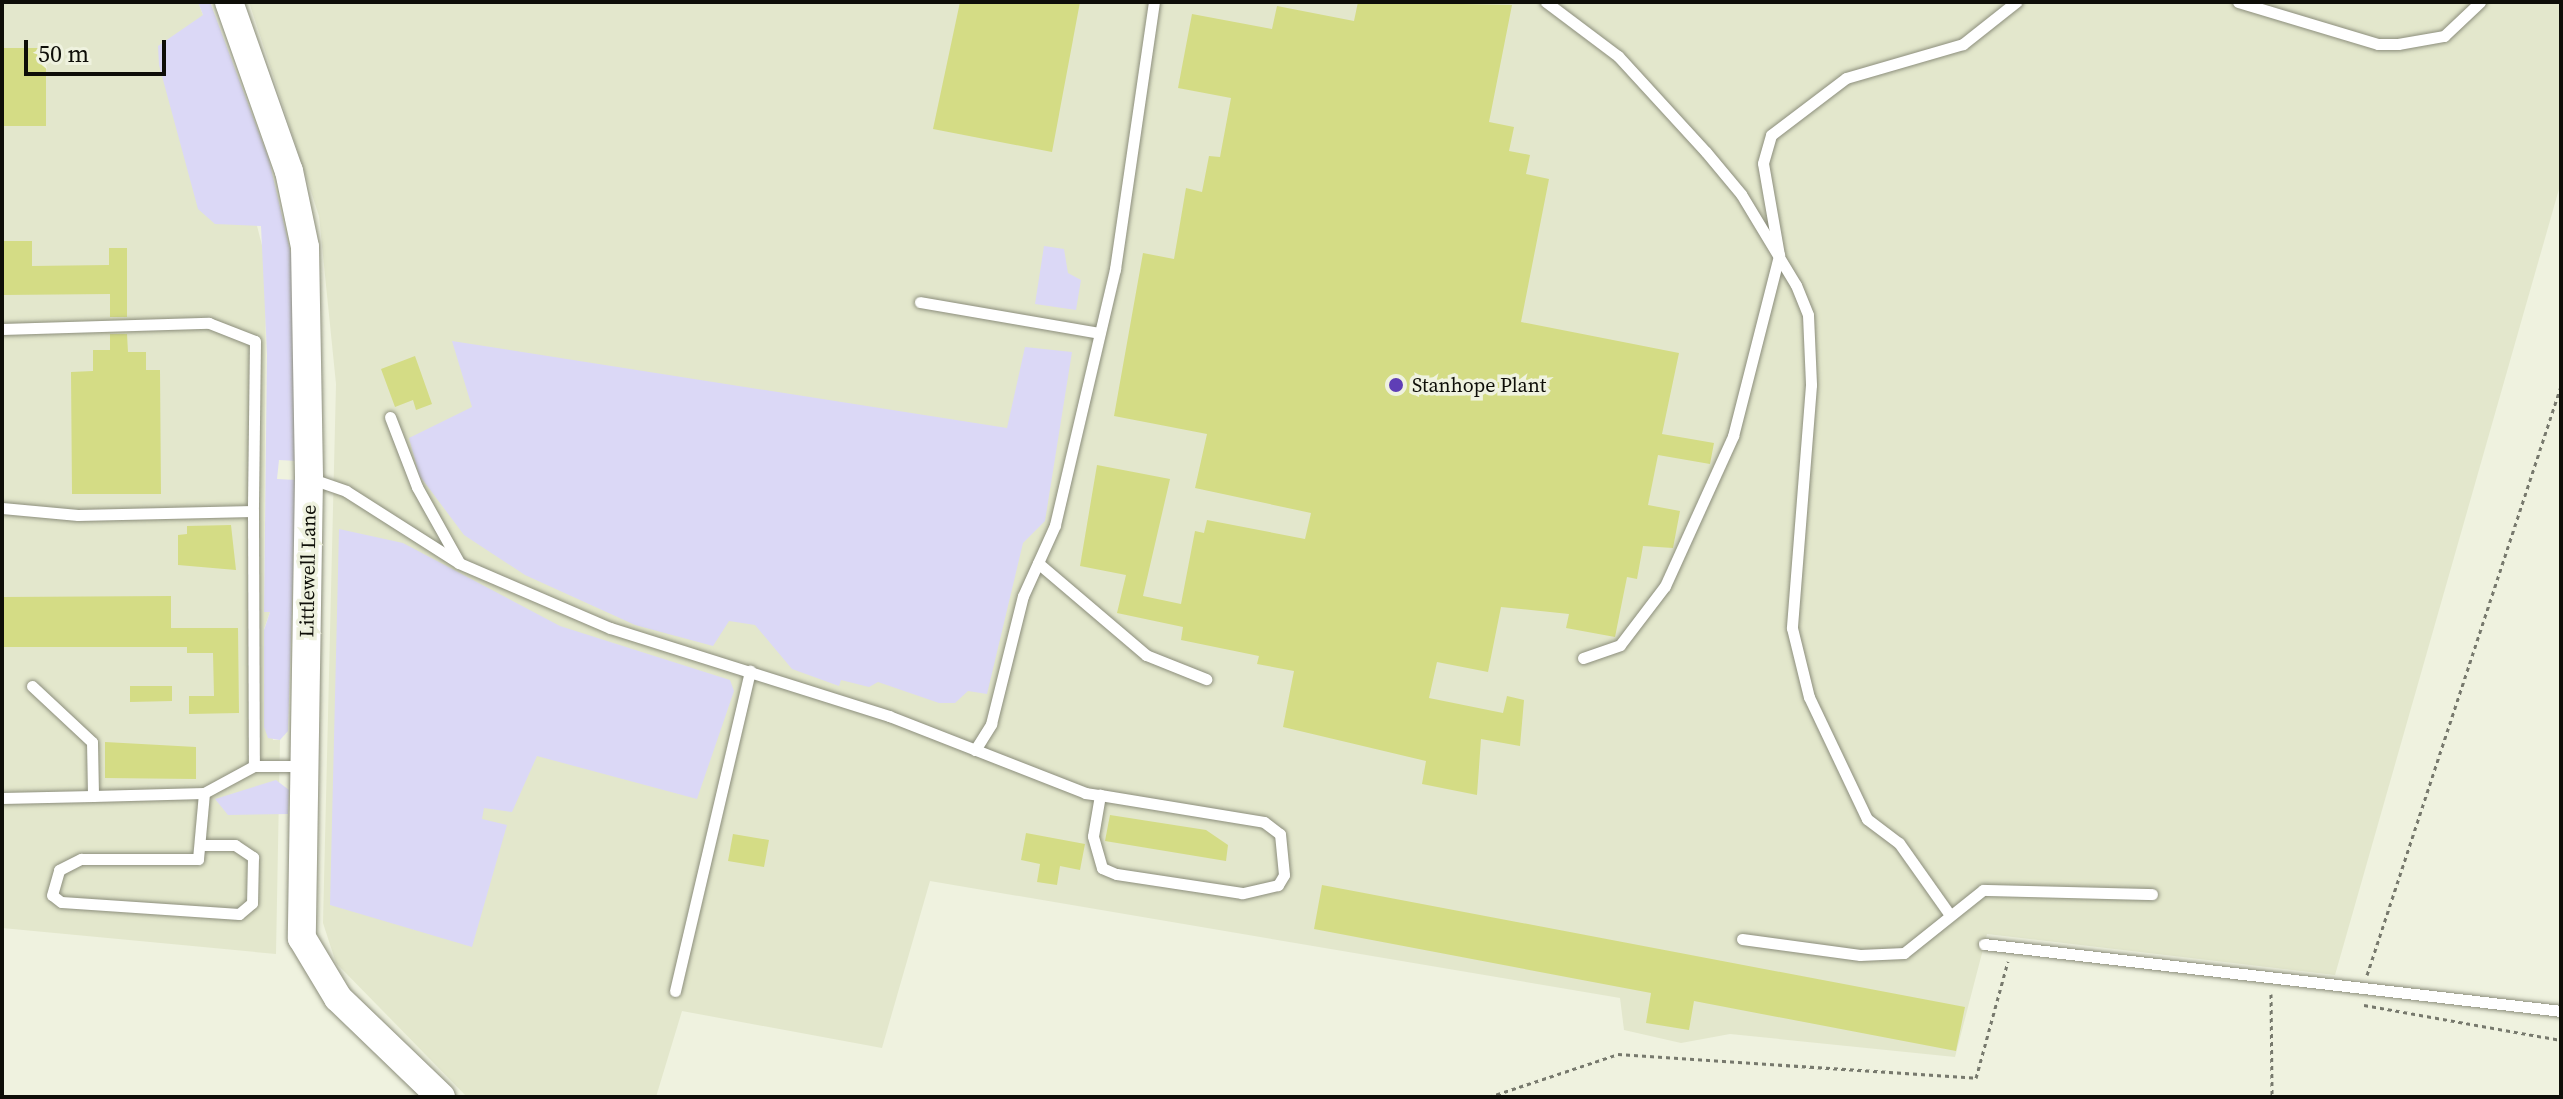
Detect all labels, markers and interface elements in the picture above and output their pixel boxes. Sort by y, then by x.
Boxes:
scale bar [28,24,170,74]
text: 50 m [38,37,89,70]
place label: Stanhope Plant [1412,373,1546,397]
marker: Stanhope Plant [1387,376,1405,394]
street label: Littlewell Lane [295,504,321,638]

